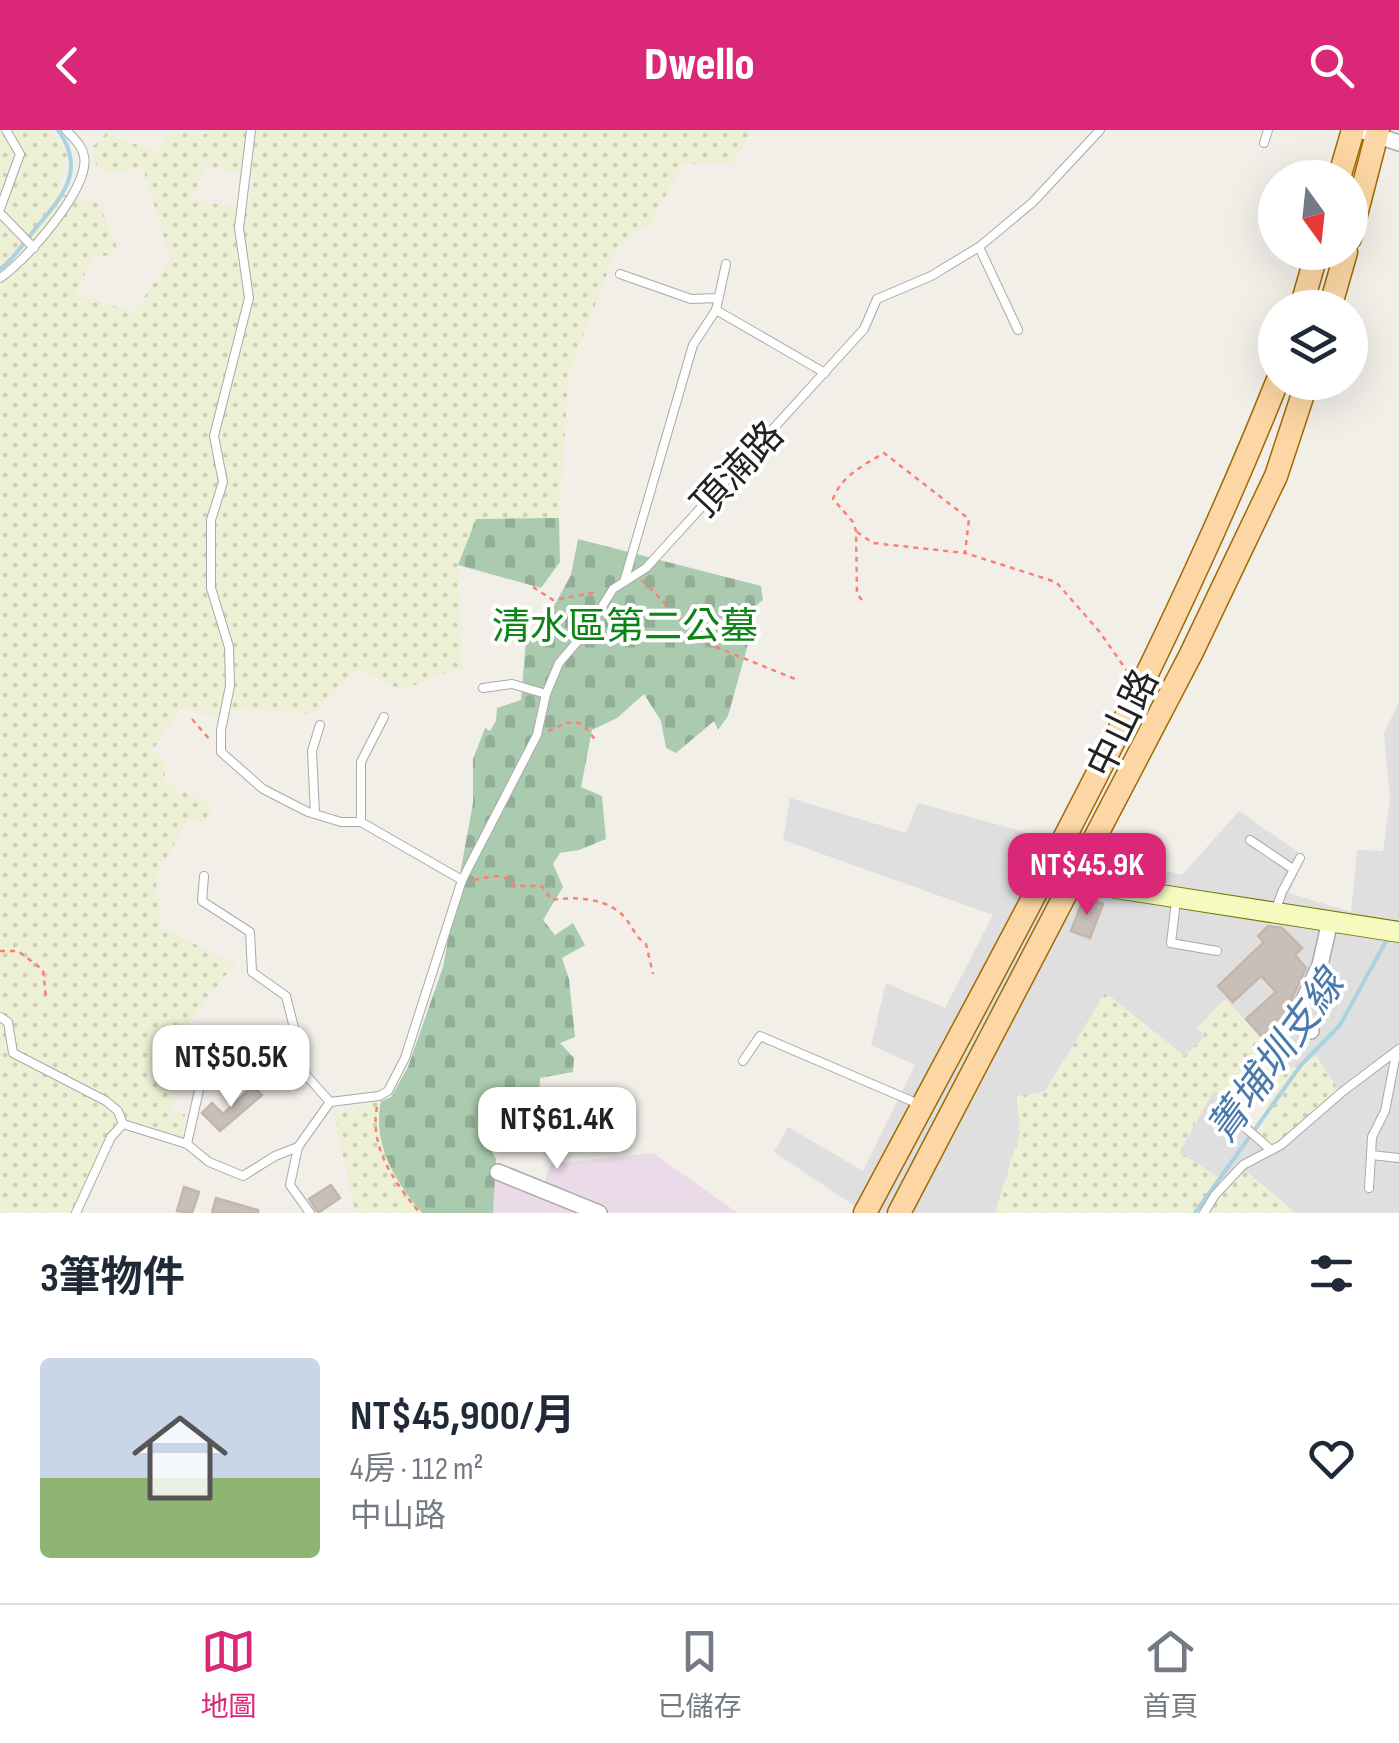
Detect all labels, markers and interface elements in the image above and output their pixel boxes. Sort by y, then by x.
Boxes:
icon: back [40,38,95,93]
text: Dwello [644,38,755,93]
icon: search [1304,38,1359,93]
north arrow [1258,160,1368,270]
map controls [1258,160,1368,400]
button: layers [1258,290,1368,400]
street label: 頂湳路 [683,413,793,527]
park label: 清水區第二公墓 [492,605,758,650]
street label: 中山路 [1078,663,1169,785]
pin: NT$45.9K [984,833,1190,918]
text: NT$45.9K [1030,846,1144,885]
water label: 菁埔圳支線 [1198,959,1357,1152]
pin: NT$50.5K [128,1025,334,1110]
text: NT$50.5K [174,1038,288,1077]
pin: NT$61.4K [454,1087,660,1172]
text: NT$61.4K [500,1100,614,1139]
icon: filters [1304,1246,1359,1301]
text: 3筆物件 [40,1253,185,1304]
text: NT$45,900/月 [350,1391,575,1442]
icon: home [120,1398,240,1518]
icon: heart [1304,1431,1359,1486]
text: 4房 · 112 m² [350,1450,483,1489]
text: 中山路 [350,1497,446,1536]
tab: 地圖 [200,1624,257,1724]
tab: 已儲存 [657,1624,742,1724]
tab: 首頁 [1142,1624,1199,1724]

